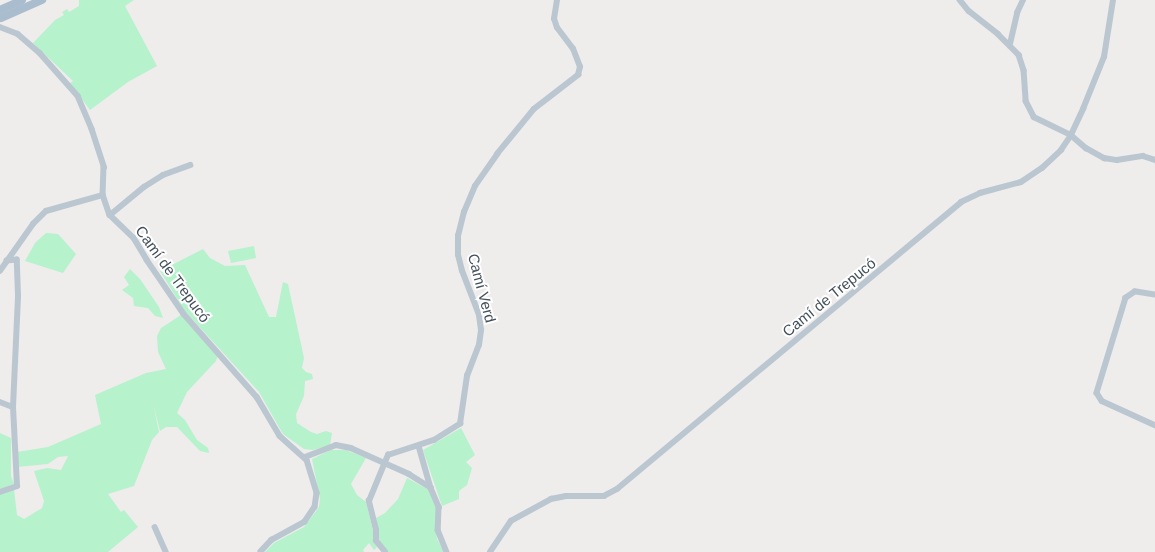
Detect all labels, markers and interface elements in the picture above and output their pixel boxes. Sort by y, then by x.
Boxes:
street label: Camí de Trepucó [132,222,214,326]
street label: Camí Verd [464,251,500,325]
street label: Camí de Trepucó [779,254,879,340]

